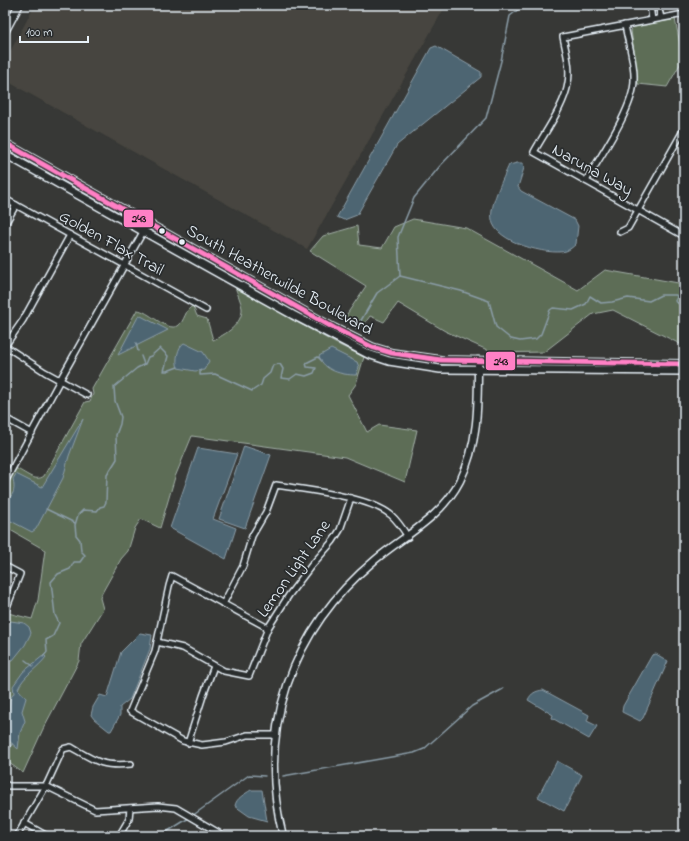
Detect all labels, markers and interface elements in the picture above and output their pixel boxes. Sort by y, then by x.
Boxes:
scale bar [20,18,88,44]
text: 100 m [26,24,53,42]
street label: Naruna Way [547,138,637,204]
street label: Golden Flax Trail [54,204,168,283]
line badge: 243 [123,209,154,228]
text: 243 [131,211,147,227]
street label: South Heatherwilde Boulevard [181,218,378,342]
unlabelled marker [157,226,167,236]
unlabelled marker [177,237,187,247]
line badge: 243 [485,351,516,371]
text: 243 [493,354,509,370]
street label: Lemon Light Lane [251,515,339,624]

